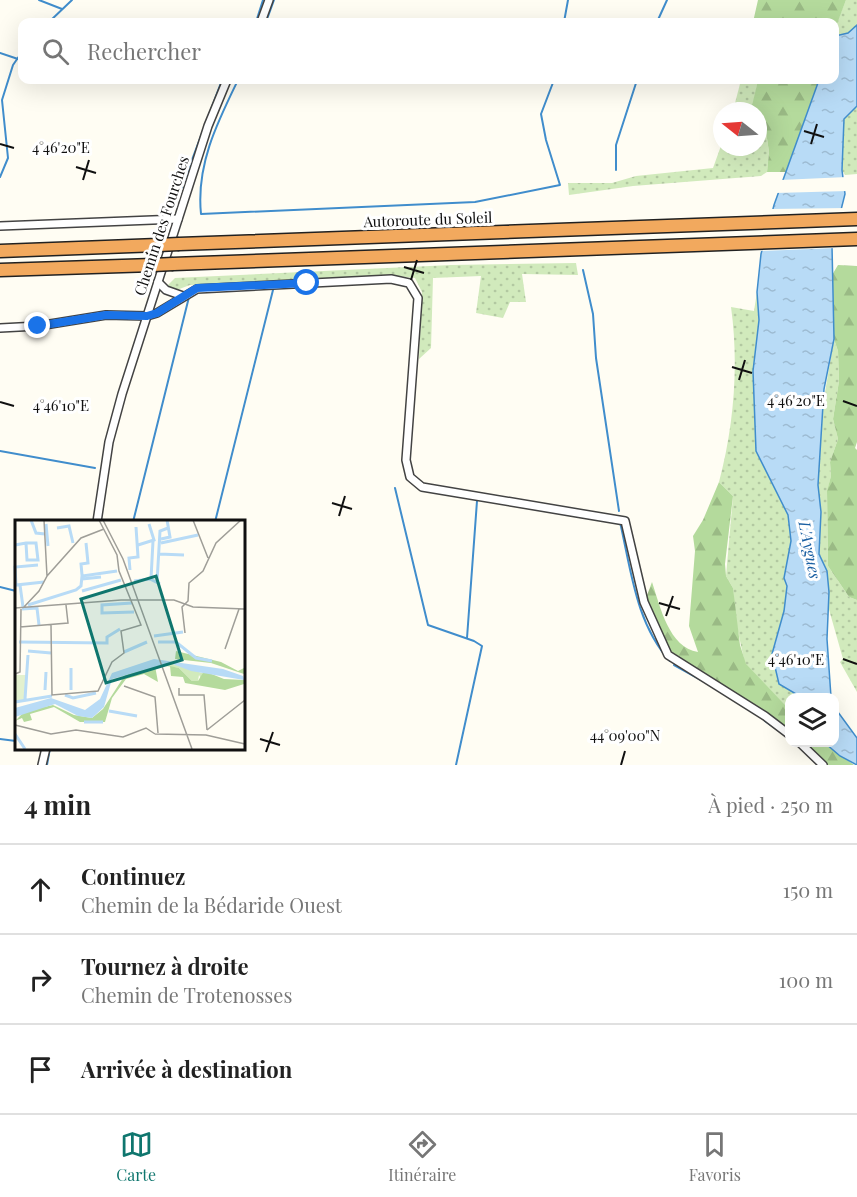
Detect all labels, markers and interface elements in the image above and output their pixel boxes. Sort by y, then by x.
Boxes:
search box [18,18,839,84]
icon: search [39,35,72,68]
text: Rechercher [87,36,201,66]
north arrow [713,102,767,156]
text: 4°46'20"E [32,137,90,157]
street label: Chemin des Fourches [129,153,193,298]
street label: Autoroute du Soleil [362,207,493,231]
route start [293,269,319,295]
route end [24,312,50,338]
text: 4°46'20"E [767,390,825,410]
text: 4°46'10"E [33,395,89,415]
water label: L'Aygues [794,518,826,580]
inset map [15,520,244,750]
text: 4°46'10"E [768,649,824,669]
map controls [785,693,839,747]
button: layers [785,693,839,747]
text: 44°09'00"N [590,725,661,745]
text: 4 min [24,787,91,822]
text: À pied · 250 m [708,791,833,818]
text: Continuez [81,861,185,891]
icon: ahead [24,873,57,906]
text: 150 m [783,876,833,903]
text: Chemin de la Bédaride Ouest [81,891,342,918]
text: Tournez à droite [81,951,249,981]
icon: right [24,963,57,996]
text: 100 m [779,966,833,993]
text: Chemin de Trotenosses [81,981,292,1008]
icon: arrive [24,1053,57,1086]
text: Arrivée à destination [81,1054,292,1084]
tab: Carte [116,1128,156,1185]
tab: Itinéraire [388,1128,456,1185]
tab: Favoris [689,1128,741,1185]

